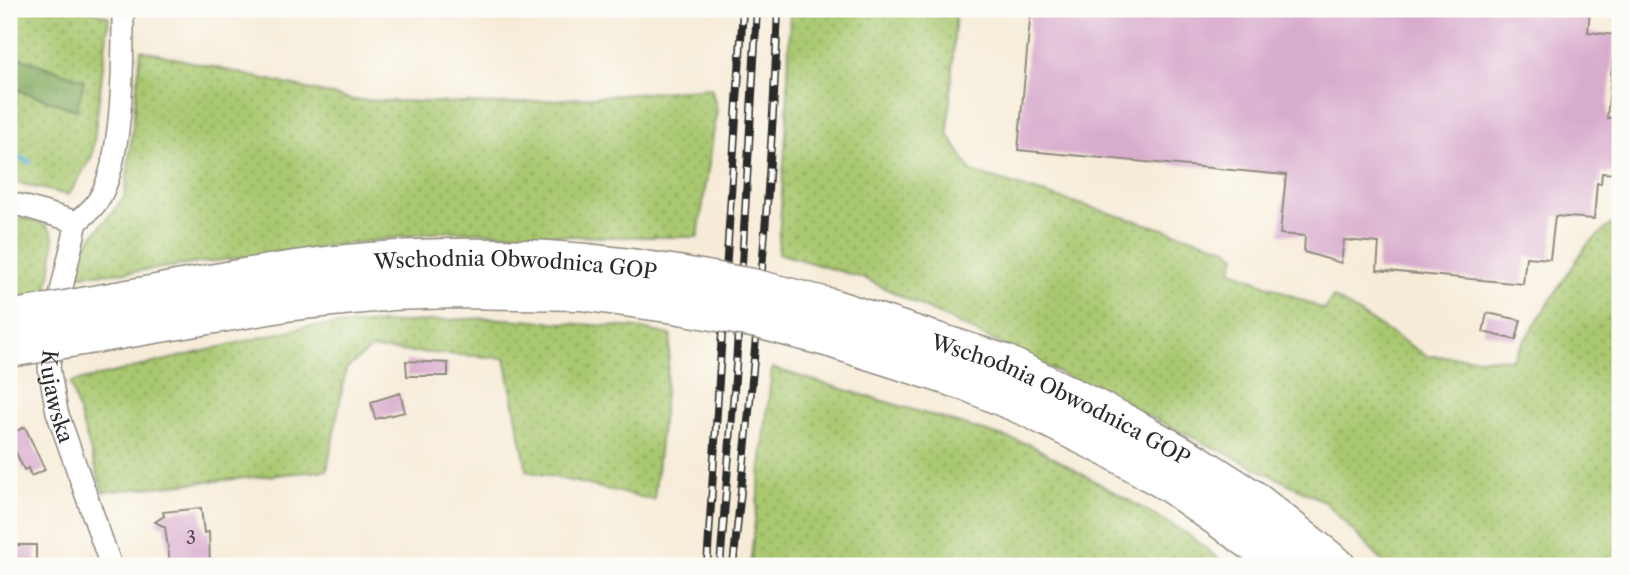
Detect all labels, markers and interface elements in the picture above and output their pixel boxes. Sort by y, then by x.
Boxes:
street label: Wschodnia Obwodnica GOP [372,245,659,284]
street label: Wschodnia Obwodnica GOP [927,328,1195,470]
street label: Kujawska [36,349,80,447]
house number: 3 [186,527,196,549]

